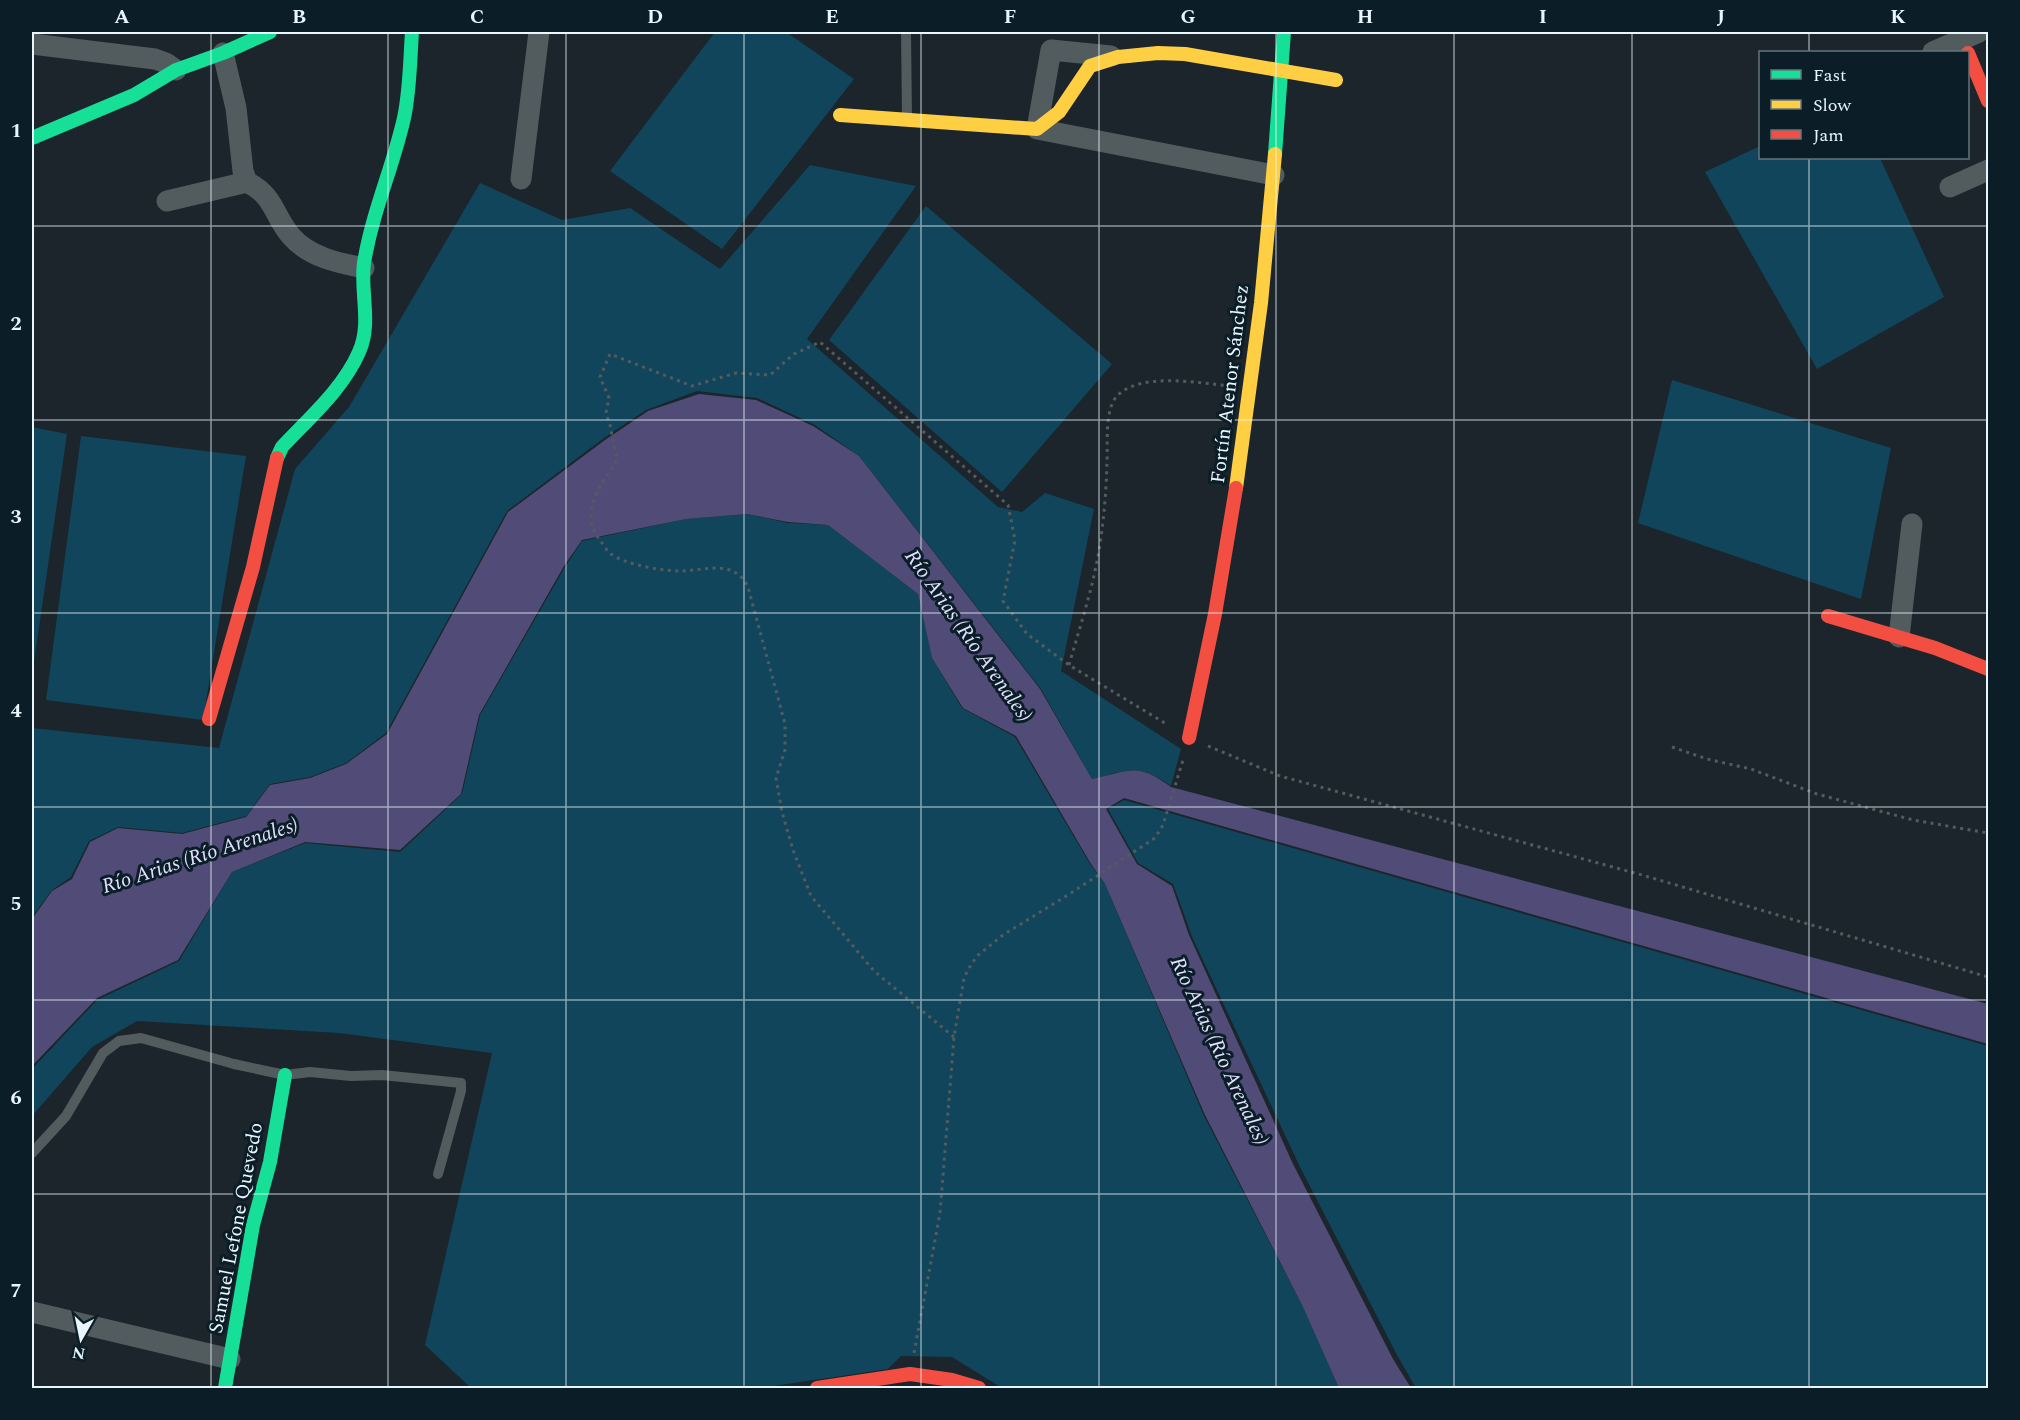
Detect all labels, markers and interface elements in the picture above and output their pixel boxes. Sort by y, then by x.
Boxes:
text: A [114,2,130,32]
text: B [292,2,306,32]
text: C [470,2,484,32]
text: D [647,2,663,32]
text: E [825,2,839,32]
text: F [1004,2,1016,32]
text: G [1180,2,1196,32]
text: H [1357,2,1373,32]
text: I [1539,2,1547,32]
text: J [1717,2,1725,32]
text: K [1890,2,1906,32]
legend [1759,51,1969,159]
text: Fast [1813,62,1846,89]
text: Slow [1813,92,1852,119]
text: 1 [10,116,22,146]
text: Jam [1813,122,1844,149]
street label: Fortín Atenor Sánchez [1203,283,1257,485]
text: 2 [10,309,22,339]
text: 3 [10,502,22,532]
water label: Río Arias (Río Arenales) [896,543,1040,729]
text: 4 [10,696,22,726]
water label: Río Arias (Río Arenales) [98,809,302,903]
text: 5 [10,889,22,919]
water label: Río Arias (Río Arenales) [1161,951,1277,1151]
text: 6 [10,1083,22,1113]
street label: Samuel Lefone Quevedo [201,1120,271,1336]
text: 7 [10,1276,22,1306]
north arrow [51,1309,111,1369]
text: N [70,1340,87,1366]

